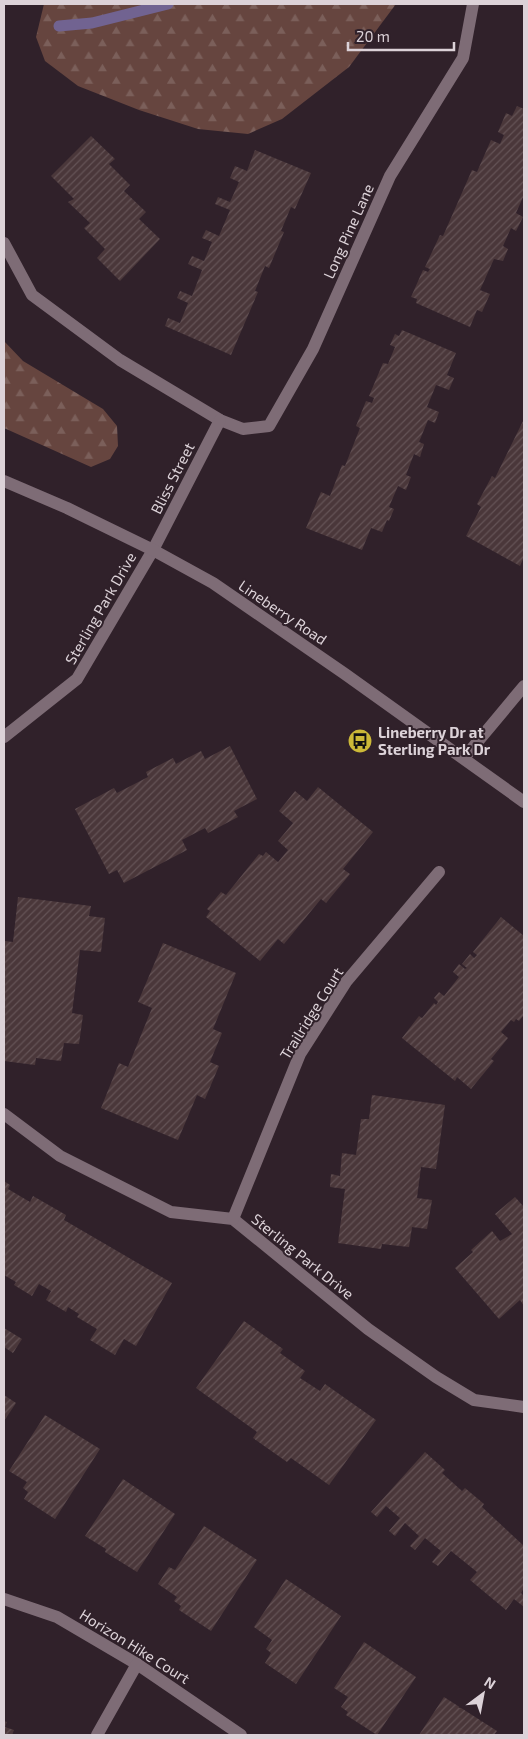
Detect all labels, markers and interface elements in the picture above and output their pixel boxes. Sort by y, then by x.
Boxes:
scale bar [348,20,454,52]
text: 20 m [356,27,390,45]
street label: Long Pine Lane [319,181,377,281]
street label: Bliss Street [146,439,198,517]
street label: Sterling Park Drive [61,549,139,667]
street label: Lineberry Road [236,576,330,648]
place label: Lineberry Dr at Sterling Park Dr [378,723,491,758]
bus stop icon: Lineberry Dr at Sterling Park Dr [347,728,373,754]
street label: Trailridge Court [276,963,347,1062]
street label: Sterling Park Drive [248,1209,358,1303]
street label: Horizon Hike Court [77,1605,194,1687]
north arrow [458,1669,508,1719]
text: N [481,1673,499,1692]

